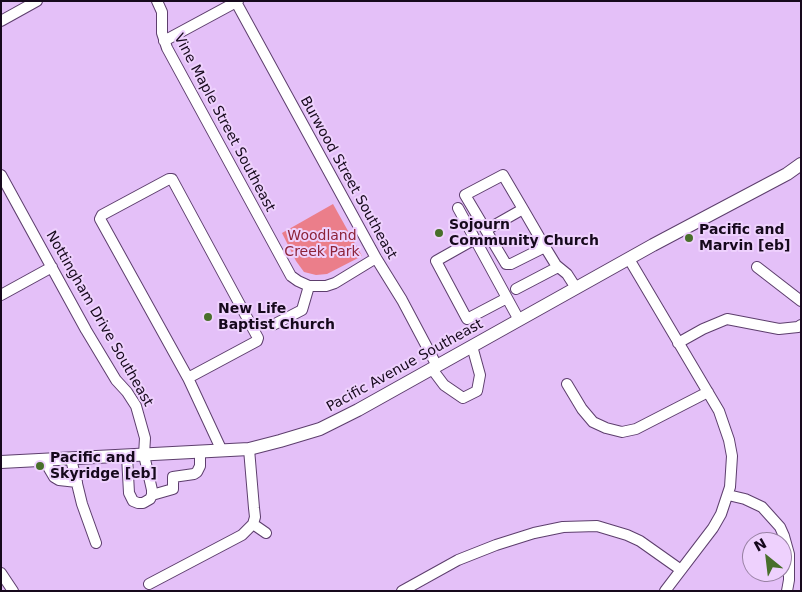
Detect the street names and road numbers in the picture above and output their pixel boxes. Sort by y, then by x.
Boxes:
street label: Vine Maple Street Southeast [170,31,278,215]
street label: Burwood Street Southeast [296,94,400,262]
street label: Nottingham Drive Southeast [42,228,156,410]
street label: Pacific Avenue Southeast [324,316,486,416]

